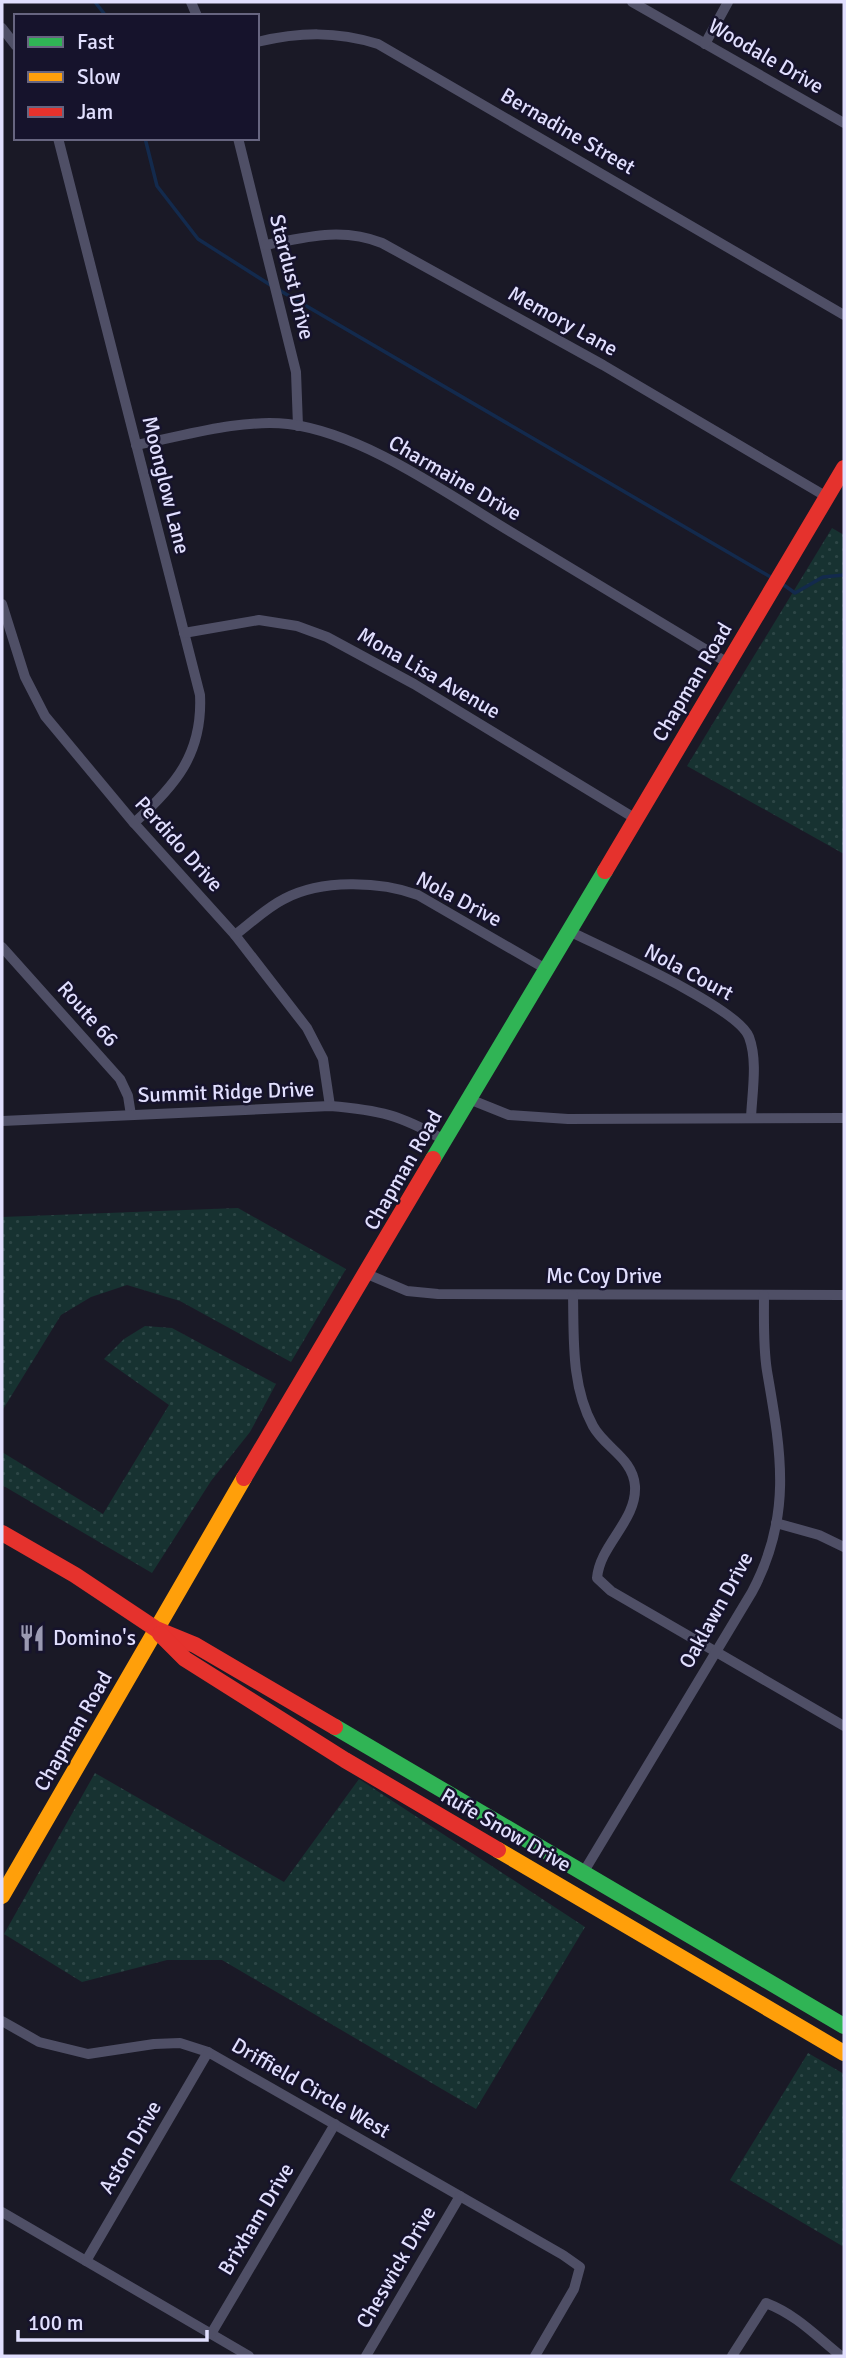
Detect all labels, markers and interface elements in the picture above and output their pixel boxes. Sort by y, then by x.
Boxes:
street label: Woodale Drive [704,13,828,99]
legend [14,14,259,140]
text: Fast [77,29,114,55]
text: Slow [77,64,121,90]
street label: Bernadine Street [496,82,640,180]
text: Jam [77,99,113,125]
street label: Stardust Drive [264,212,320,342]
street label: Memory Lane [504,280,622,362]
street label: Moonglow Lane [136,413,196,557]
street label: Charmaine Drive [384,429,526,527]
street label: Chapman Road [646,618,738,746]
street label: Mona Lisa Avenue [353,621,505,725]
street label: Perdido Drive [129,791,229,897]
street label: Nola Drive [412,866,506,932]
street label: Nola Court [640,938,738,1006]
street label: Route 66 [52,976,124,1052]
street label: Summit Ridge Drive [137,1076,315,1108]
street label: Chapman Road [358,1105,448,1235]
street label: Mc Coy Drive [546,1263,662,1289]
street label: Oaklawn Drive [673,1547,759,1673]
restaurant icon: Domino's [17,1623,47,1653]
place label: Domino's [53,1625,136,1651]
street label: Chapman Road [28,1666,118,1796]
street label: Rufe Snow Drive [436,1782,576,1878]
street label: Driffield Circle West [227,2032,395,2144]
street label: Aston Drive [93,2096,167,2198]
street label: Brixham Drive [212,2158,300,2280]
street label: Cheswick Drive [350,2201,442,2333]
scale bar [18,2298,206,2342]
text: 100 m [28,2310,83,2336]

